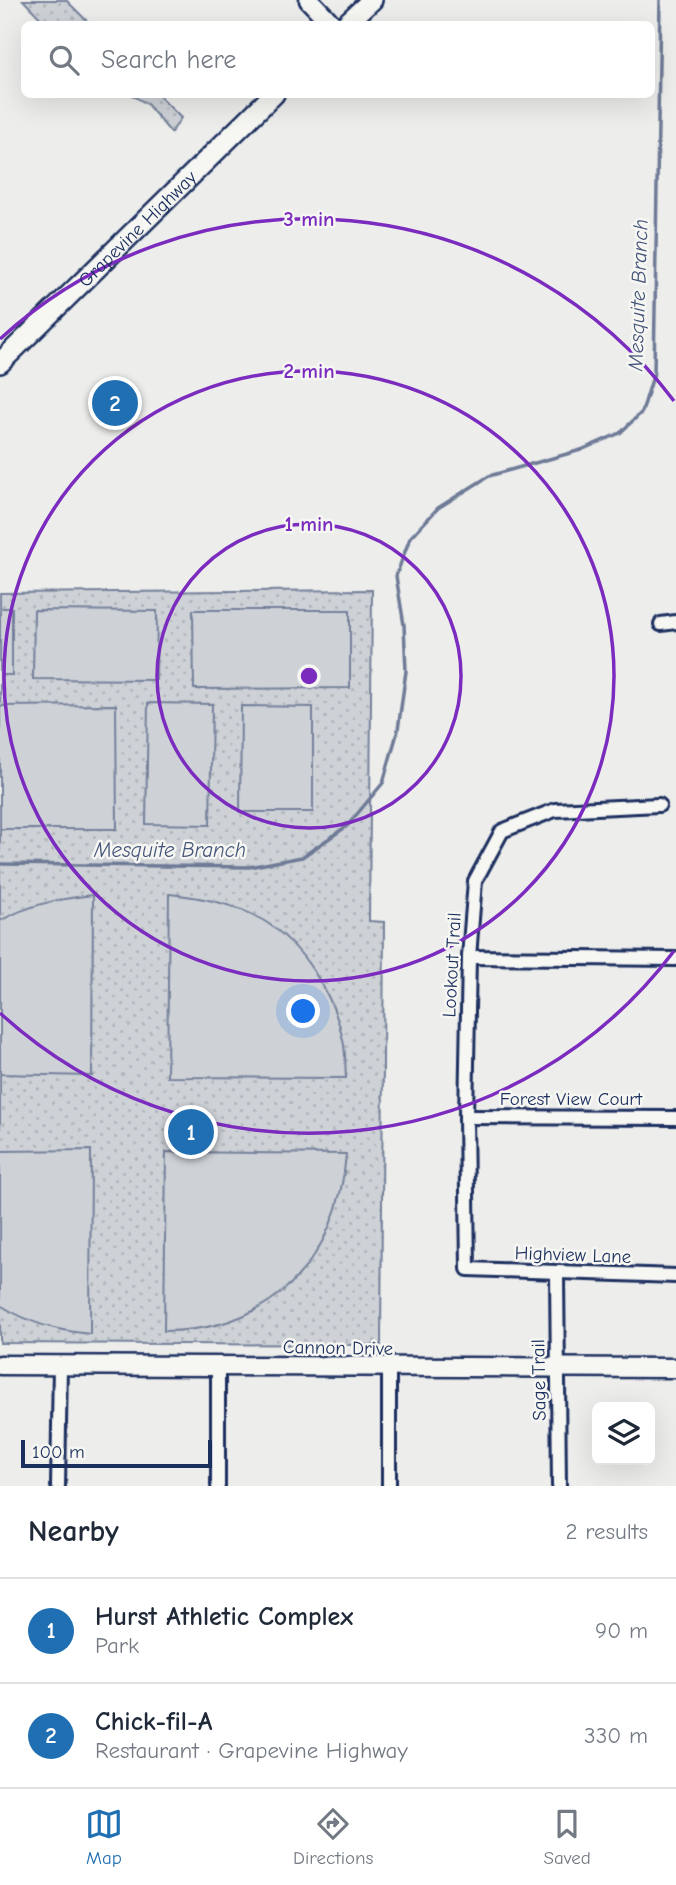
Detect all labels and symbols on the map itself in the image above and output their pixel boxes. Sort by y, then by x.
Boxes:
street label: Grapevine Highway [74,166,202,292]
text: 3 min [283,207,335,231]
water label: Mesquite Branch [623,219,653,372]
text: 2 min [283,359,335,383]
pin: 2 [92,377,138,429]
text: 1 min [285,512,333,536]
centre of rings [297,664,321,688]
water label: Mesquite Branch [93,838,246,862]
street label: Lookout Trail [438,912,466,1018]
your location [286,994,320,1028]
street label: Forest View Court [500,1088,643,1110]
pin: 1 [168,1106,214,1158]
street label: Highview Lane [514,1242,632,1268]
street label: Cannon Drive [283,1336,393,1360]
street label: Sage Trail [527,1339,551,1421]
scale bar [21,1437,212,1469]

